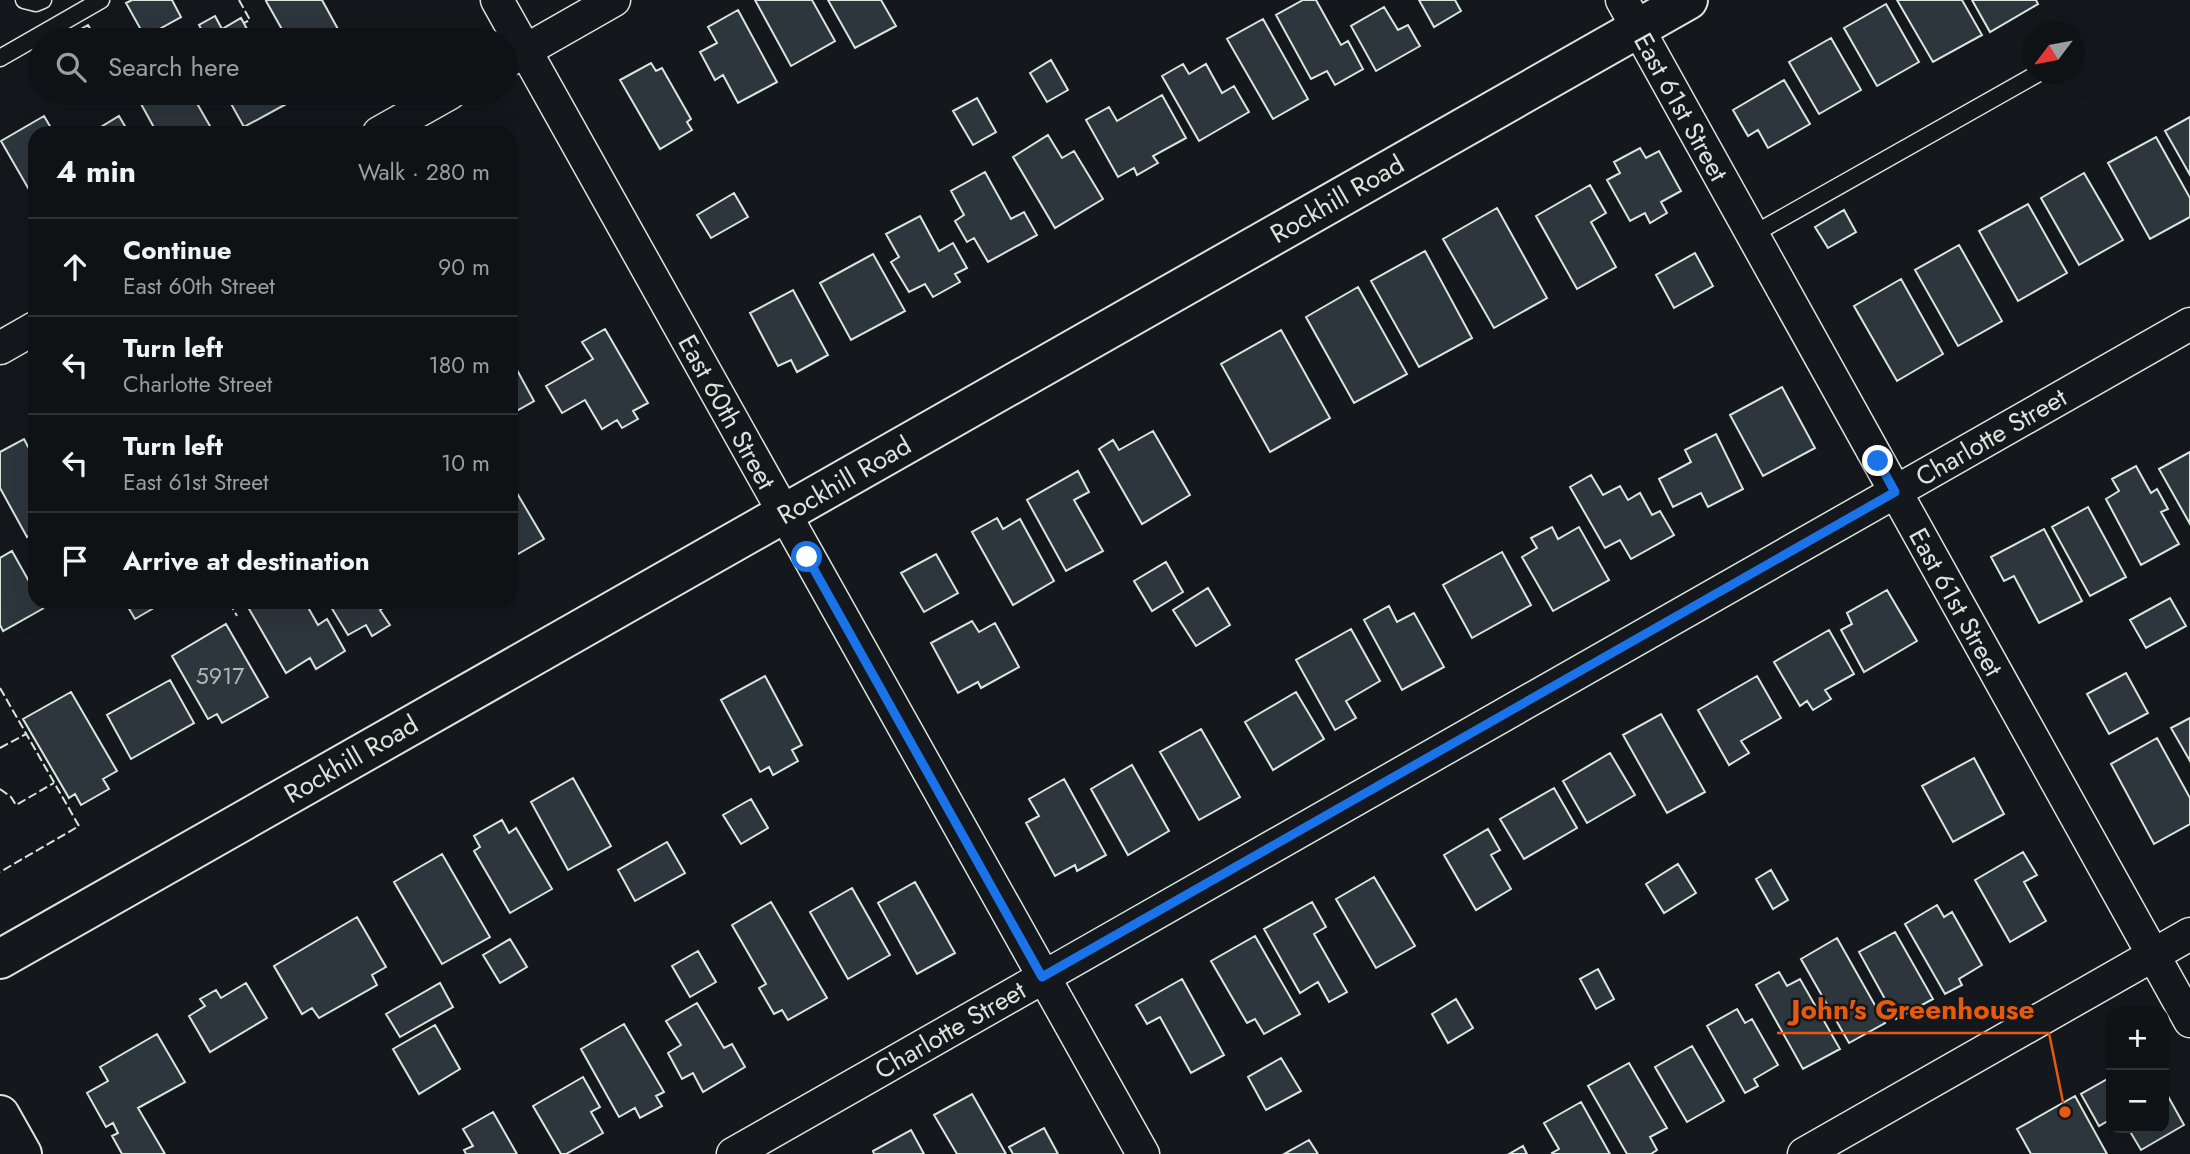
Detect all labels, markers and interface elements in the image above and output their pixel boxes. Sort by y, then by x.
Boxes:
north arrow [2022,21,2085,84]
street label: East 61st Street [1624,26,1738,189]
search box [28,28,518,105]
icon: search [52,48,90,86]
text: Search here [108,48,240,86]
street label: Rockhill Road [1263,145,1411,253]
text: 4 min [56,150,136,193]
text: Walk · 280 m [358,155,490,189]
text: Continue [123,231,232,269]
icon: ahead [56,248,94,286]
text: 90 m [438,250,490,284]
text: East 60th Street [123,269,275,303]
street label: East 60th Street [669,328,786,497]
text: Turn left [123,329,223,367]
icon: left [56,346,94,384]
text: 180 m [428,348,490,382]
text: Charlotte Street [123,367,272,401]
street label: Charlotte Street [1908,378,2074,496]
street label: Rockhill Road [770,426,918,534]
text: Turn left [123,427,223,465]
icon: left [56,444,94,482]
route end [1862,445,1893,476]
text: 10 m [441,446,490,480]
text: East 61st Street [123,465,269,499]
street label: East 61st Street [1899,521,2013,684]
route start [791,541,822,572]
icon: arrive [56,542,94,580]
text: Arrive at destination [123,542,370,580]
house number: 5917 [196,659,244,693]
street label: Rockhill Road [277,705,425,813]
street label: Charlotte Street [867,971,1033,1089]
callout: John's Greenhouse [1777,984,2049,1033]
text: John's Greenhouse [1786,989,2035,1030]
map controls [2106,1007,2169,1133]
button: + [2106,1007,2169,1070]
button: − [2106,1070,2169,1133]

